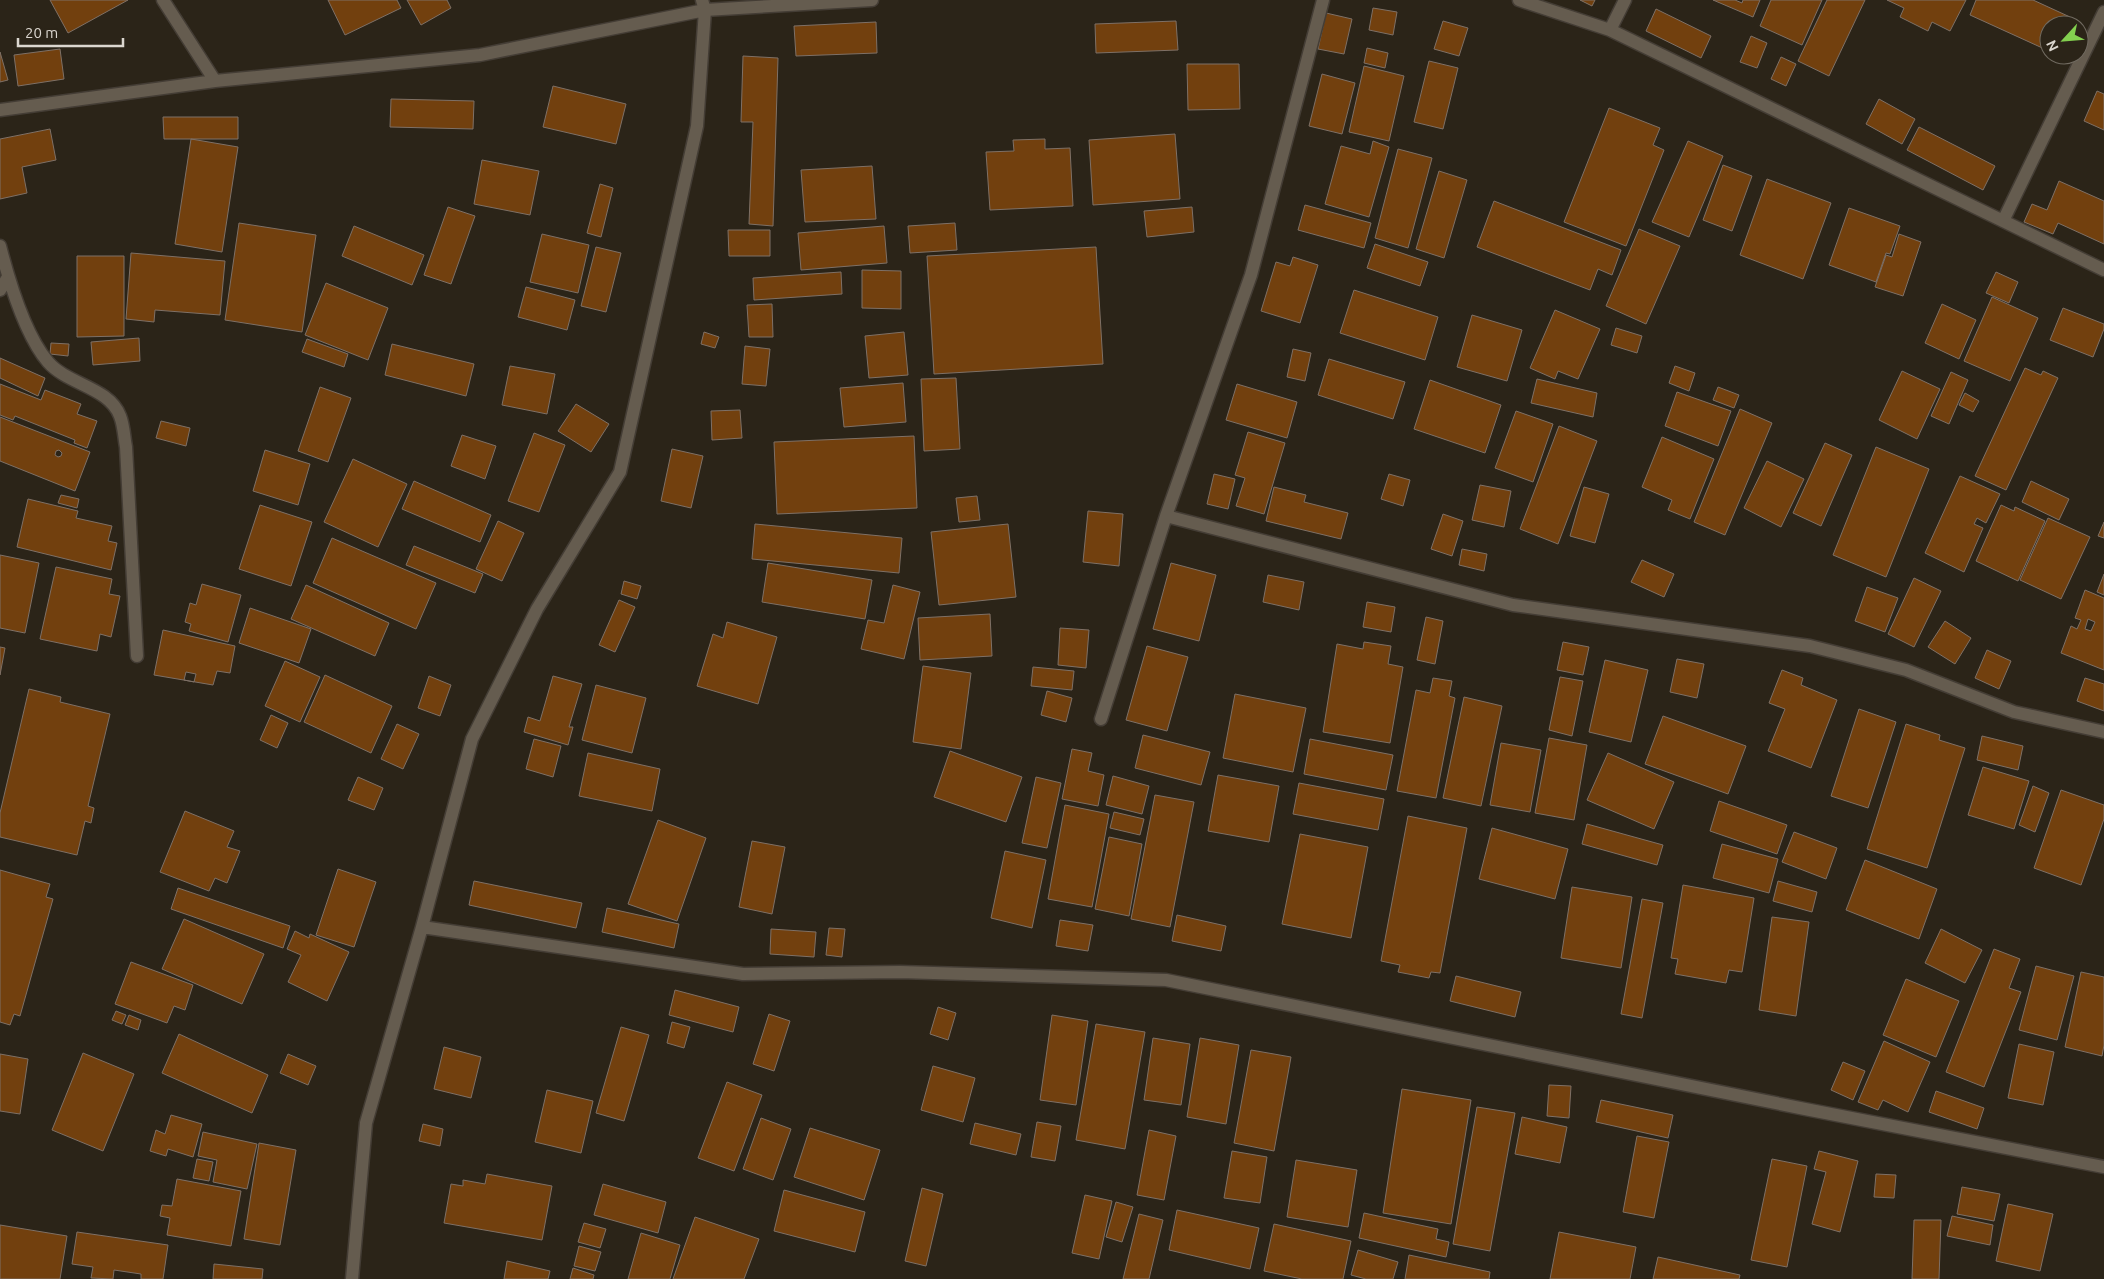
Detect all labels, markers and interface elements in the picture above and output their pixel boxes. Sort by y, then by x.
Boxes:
scale bar [18,15,122,47]
north arrow [2039,15,2089,65]
text: 20 m [25,24,58,41]
text: N [2043,37,2062,54]

